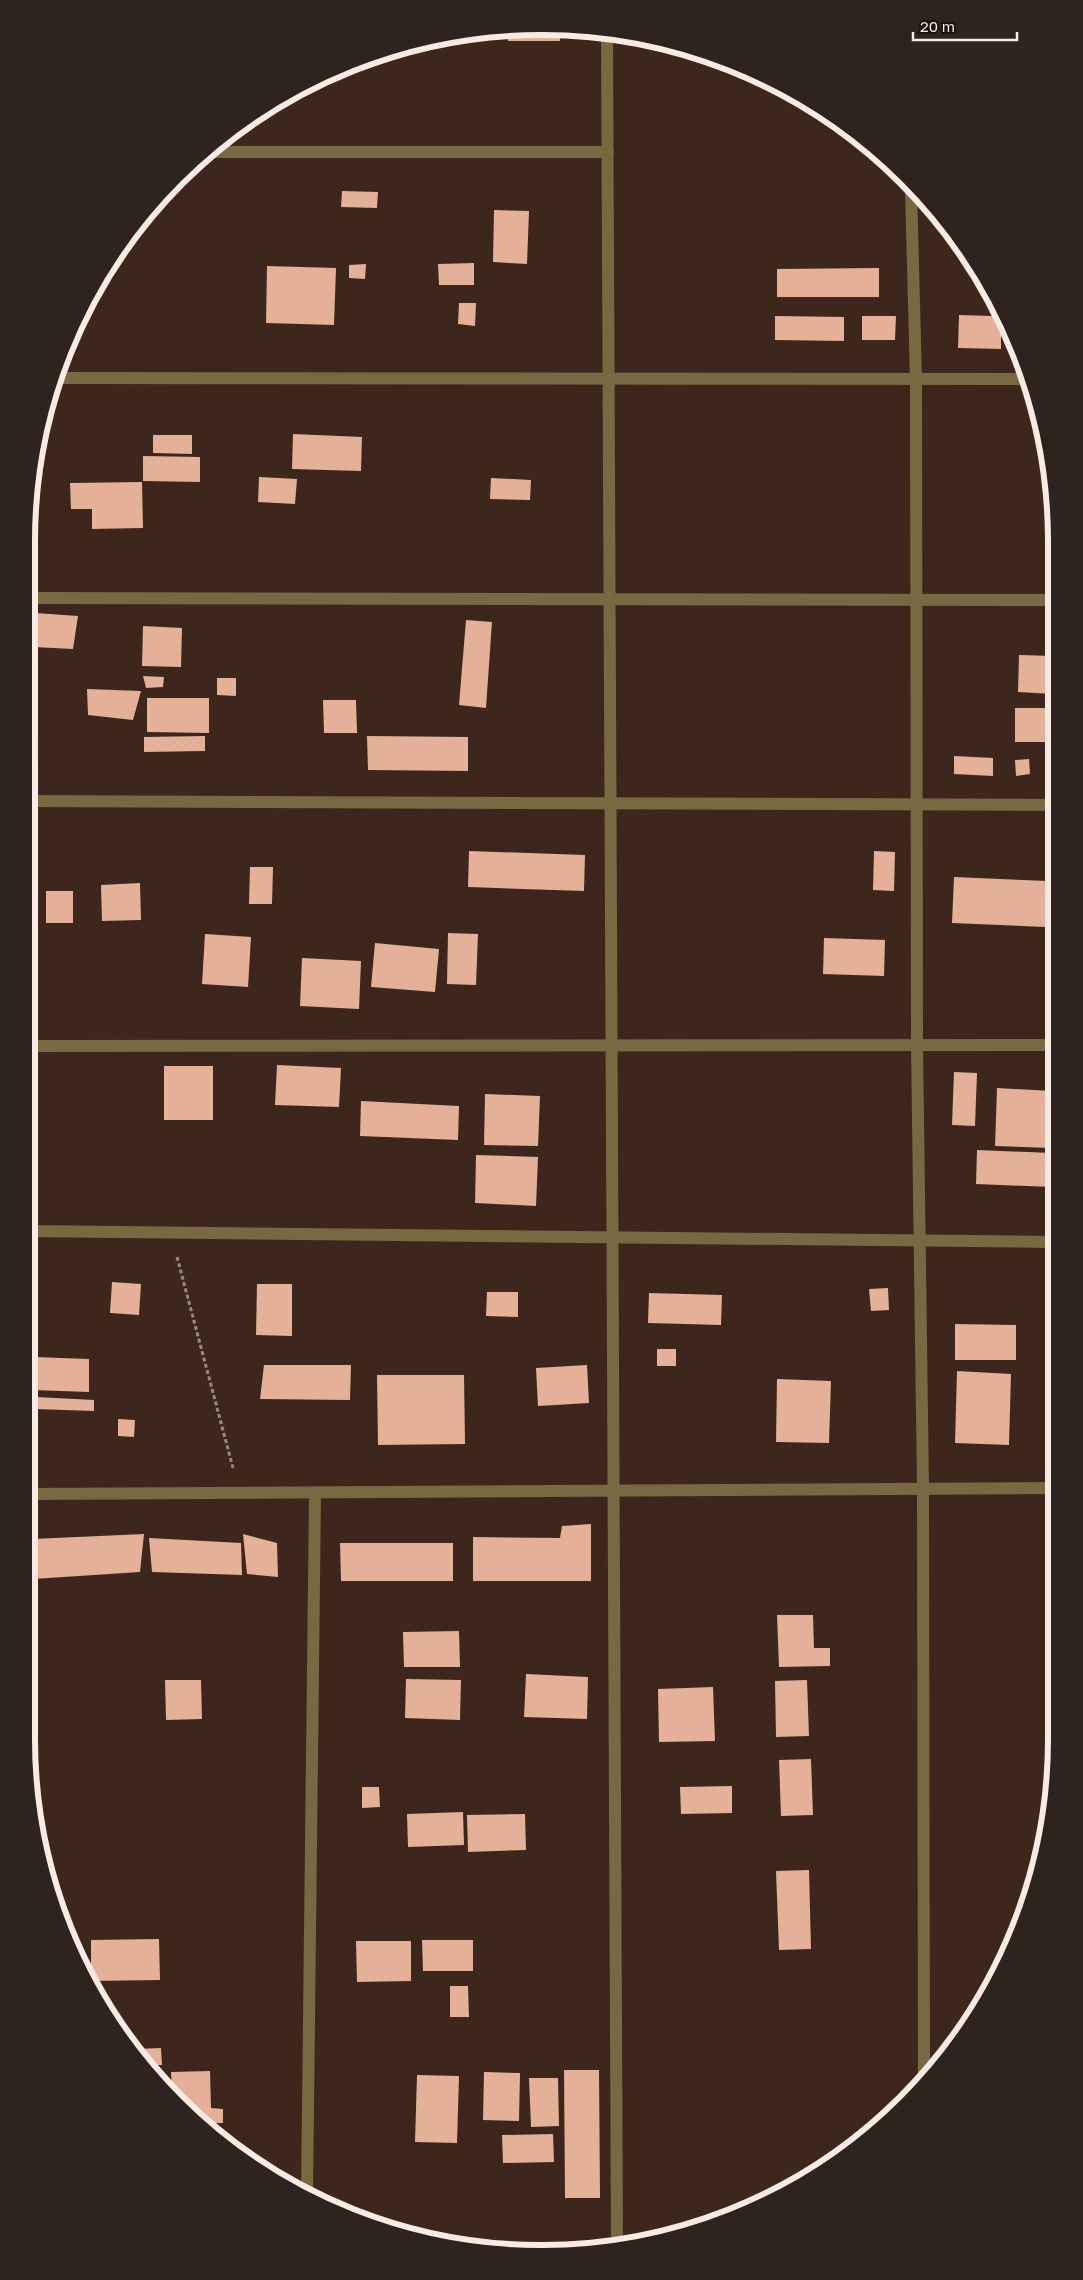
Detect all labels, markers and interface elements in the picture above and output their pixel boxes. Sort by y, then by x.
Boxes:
scale bar [913,10,1017,42]
text: 20 m [920,17,955,35]

